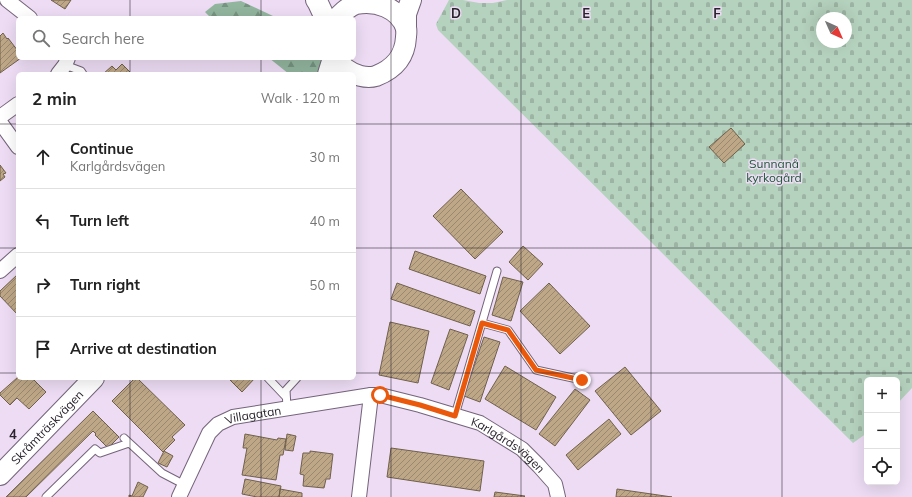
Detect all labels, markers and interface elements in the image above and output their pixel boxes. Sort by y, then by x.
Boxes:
text: D [451,5,461,21]
text: E [582,5,590,21]
text: F [713,5,721,21]
north arrow [816,12,852,48]
search box [16,16,356,60]
icon: search [30,27,52,49]
text: Search here [62,29,144,48]
text: 2 min [32,88,77,109]
text: Walk · 120 m [261,90,340,106]
text: Continue [70,139,133,158]
icon: ahead [32,146,54,168]
text: 30 m [310,149,340,165]
park label: Sunnanå kyrkogård [746,156,802,185]
text: Karlgårdsvägen [70,158,165,174]
icon: left [32,210,54,232]
text: Turn left [70,211,129,230]
text: 40 m [310,213,340,229]
icon: right [32,274,54,296]
text: Turn right [70,275,140,294]
text: 50 m [310,277,340,293]
icon: arrive [32,338,54,360]
text: Arrive at destination [70,339,217,358]
route end [573,371,591,389]
map controls [864,377,900,485]
button: + [864,377,900,413]
route start [371,386,389,404]
street label: Skråmträskvägen [7,387,86,467]
street label: Villagatan [222,402,282,427]
street label: Karlgårdsvägen [470,413,549,476]
button: − [864,413,900,449]
text: 4 [9,426,17,442]
button: locate [864,449,900,485]

